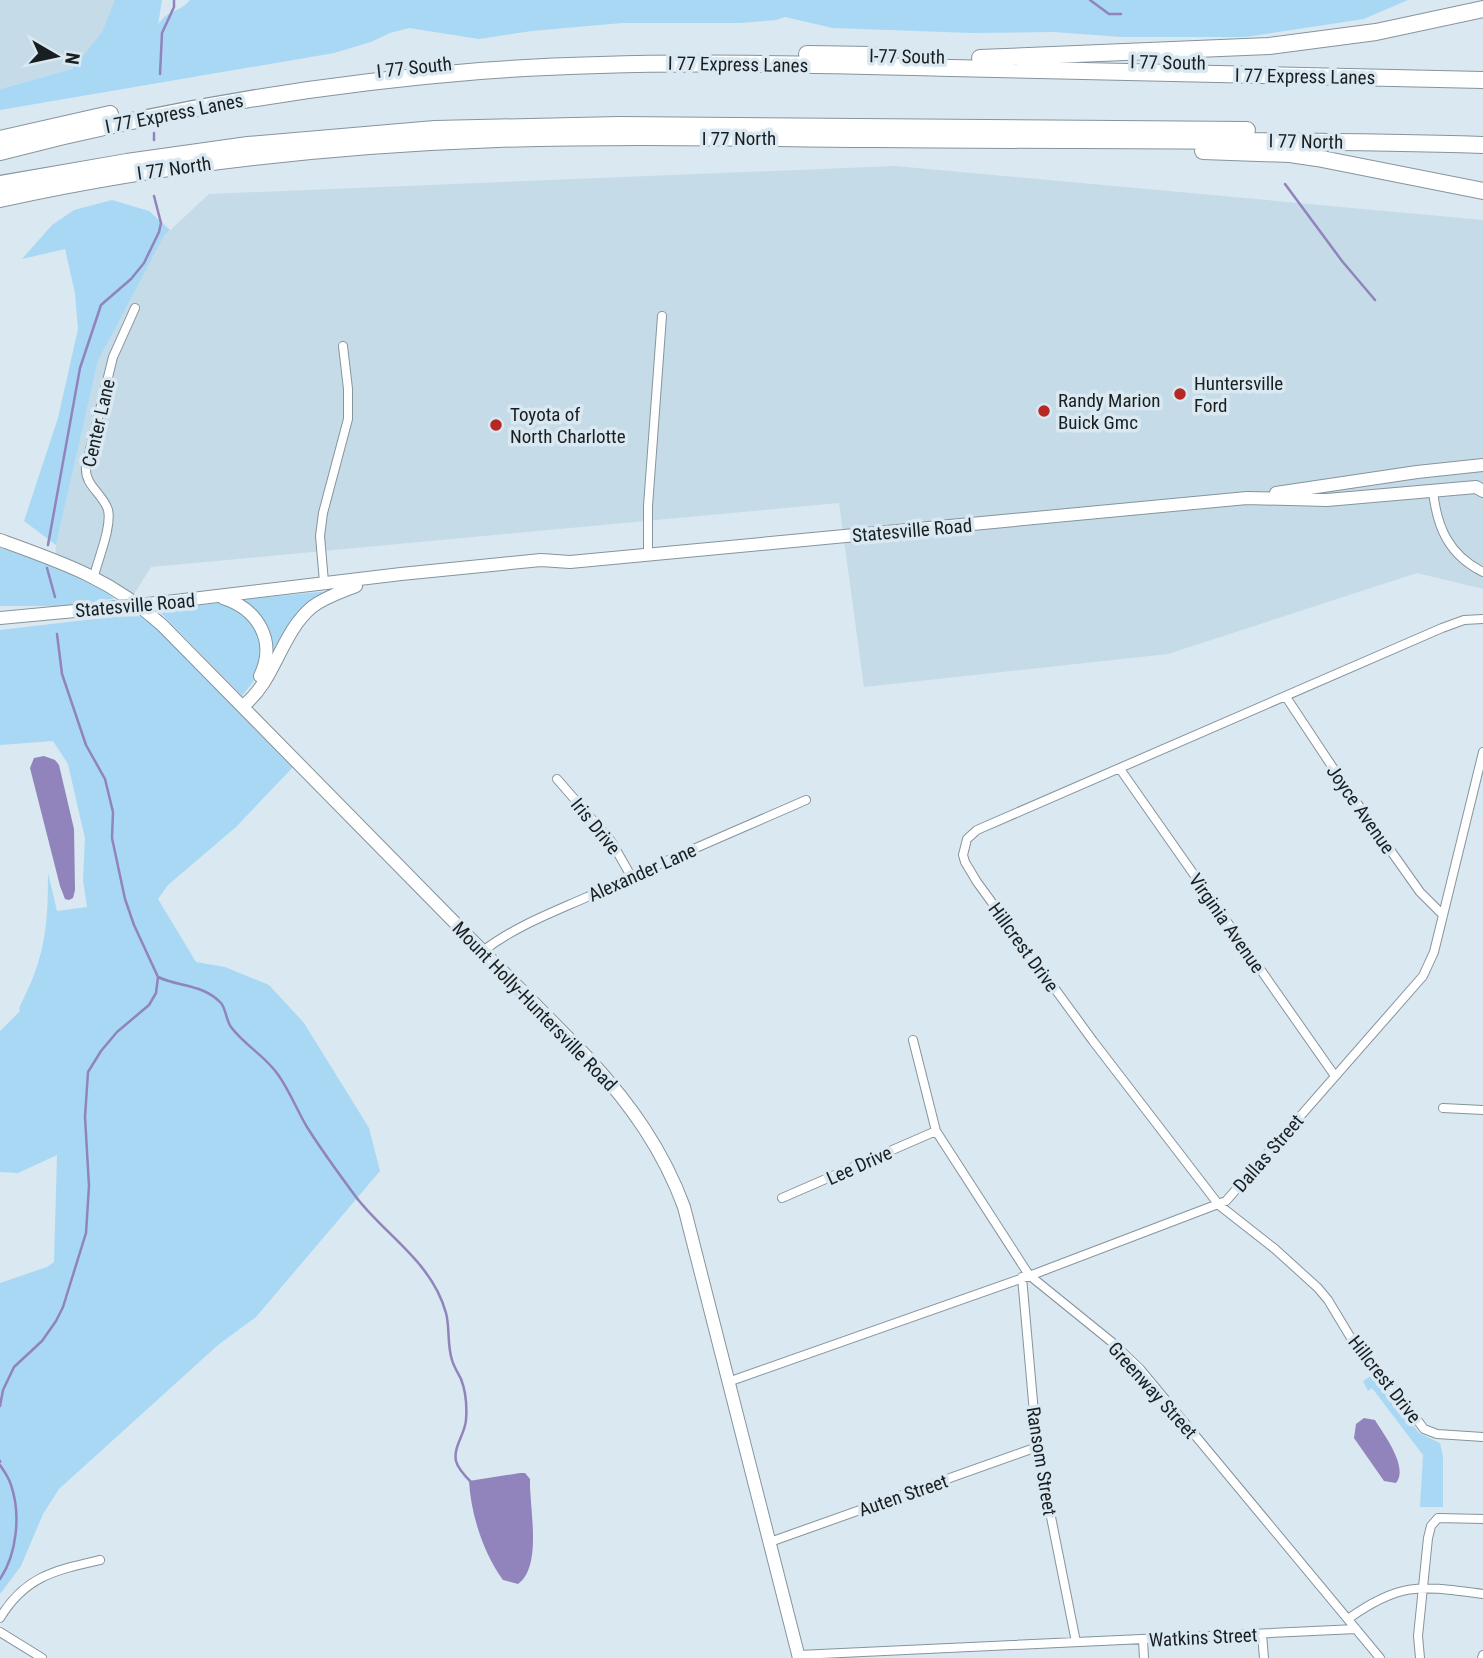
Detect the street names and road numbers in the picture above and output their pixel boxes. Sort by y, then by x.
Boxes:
street label: I-77 South [869,44,945,69]
street label: I 77 South [1130,50,1206,75]
street label: I 77 South [375,52,453,83]
street label: I 77 Express Lanes [668,52,808,77]
street label: I 77 Express Lanes [1235,64,1375,89]
street label: I 77 Express Lanes [103,89,245,138]
street label: I 77 North [702,127,776,150]
street label: I 77 North [1268,129,1343,154]
street label: I 77 North [136,152,213,185]
street label: Center Lane [77,377,120,469]
street label: Statesville Road [851,514,973,547]
street label: Statesville Road [74,589,196,622]
street label: Joyce Avenue [1322,760,1400,858]
street label: Iris Drive [566,793,625,859]
street label: Alexander Lane [585,838,700,906]
street label: Virginia Avenue [1184,869,1269,978]
street label: Hillcrest Drive [984,898,1064,996]
street label: Mount Holly-Huntersville Road [448,917,622,1096]
street label: Dallas Street [1228,1110,1308,1197]
street label: Lee Drive [823,1141,896,1190]
street label: Hillcrest Drive [1343,1331,1426,1428]
street label: Greenway Street [1103,1337,1202,1443]
street label: Ransom Street [1022,1405,1061,1517]
street label: Auten Street [856,1470,951,1521]
street label: Watkins Street [1148,1623,1258,1652]

